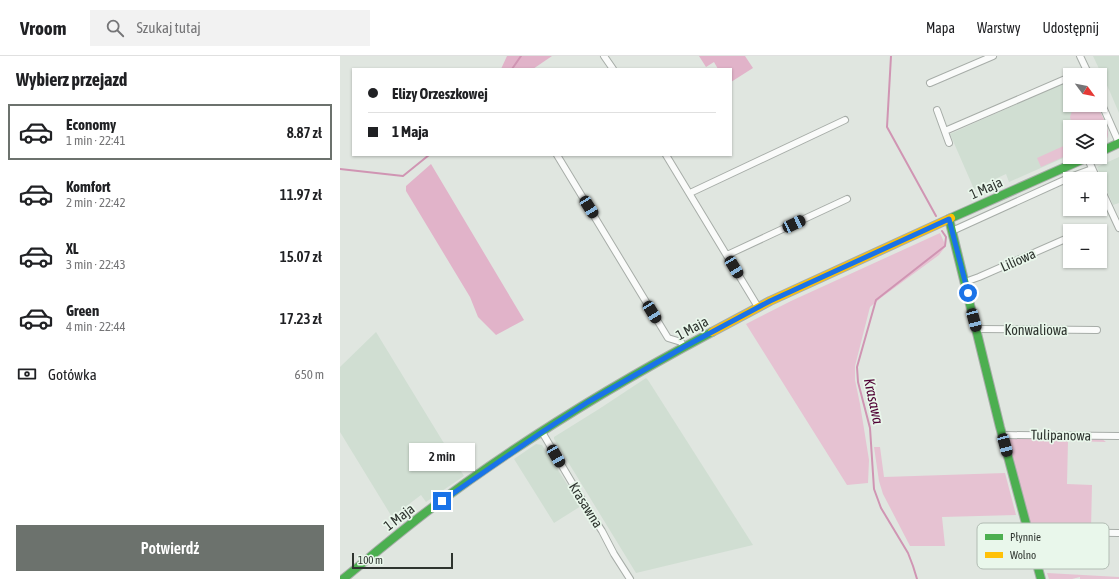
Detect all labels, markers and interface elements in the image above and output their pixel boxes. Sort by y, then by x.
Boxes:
search box [90,10,370,46]
text: Vroom [20,17,66,39]
icon: search [104,17,126,39]
text: Szukaj tutaj [136,19,201,36]
text: Mapa [926,20,955,36]
text: Warstwy [977,20,1020,36]
text: Udostępnij [1042,20,1099,36]
north arrow [1063,68,1107,112]
map controls [1063,68,1107,268]
text: Wybierz przejazd [16,69,127,90]
text: Elizy Orzeszkowej [392,85,488,102]
icon: car [18,114,54,150]
text: Economy [66,116,116,133]
button: layers [1063,120,1107,164]
text: 1 Maja [392,123,429,140]
text: 8.87 zł [287,124,322,141]
text: 1 min · 22:41 [66,133,126,148]
button: + [1063,172,1107,216]
street label: 1 Maja [967,174,1005,202]
icon: car [18,176,54,212]
text: Komfort [66,178,111,195]
text: 11.97 zł [280,186,322,203]
car [578,194,600,220]
text: 2 min · 22:42 [66,195,126,210]
car [781,213,807,235]
button: − [1063,224,1107,268]
icon: car [18,238,54,274]
text: XL [66,240,79,257]
street label: Liliowa [998,245,1038,275]
text: 15.07 zł [280,248,322,265]
car [723,254,745,280]
text: 3 min · 22:43 [66,257,126,272]
route start [959,284,977,302]
car [641,299,663,325]
icon: car [18,300,54,336]
text: Green [66,302,99,319]
car [965,307,983,333]
text: 17.23 zł [280,310,322,327]
street label: 1 Maja [673,313,711,343]
text: 4 min · 22:44 [66,319,126,334]
street label: Konwaliowa [1005,322,1067,338]
icon: cash [16,363,38,385]
text: Gotówka [48,366,97,383]
text: 650 m [295,367,324,382]
water label: Krasawa [861,377,887,425]
street label: Tulipanowa [1031,426,1091,444]
car [996,432,1014,458]
callout: 2 min [409,443,475,471]
car [545,443,567,469]
text: 2 min [429,449,455,464]
street label: Krasawna [566,479,606,531]
route end [433,492,451,510]
street label: 1 Maja [381,500,417,534]
legend [977,523,1109,569]
button: Potwierdź [16,525,324,571]
text: Płynnie [1010,531,1041,543]
text: Wolno [1010,549,1036,561]
scale bar [352,551,453,570]
text: 100 m [358,554,383,566]

